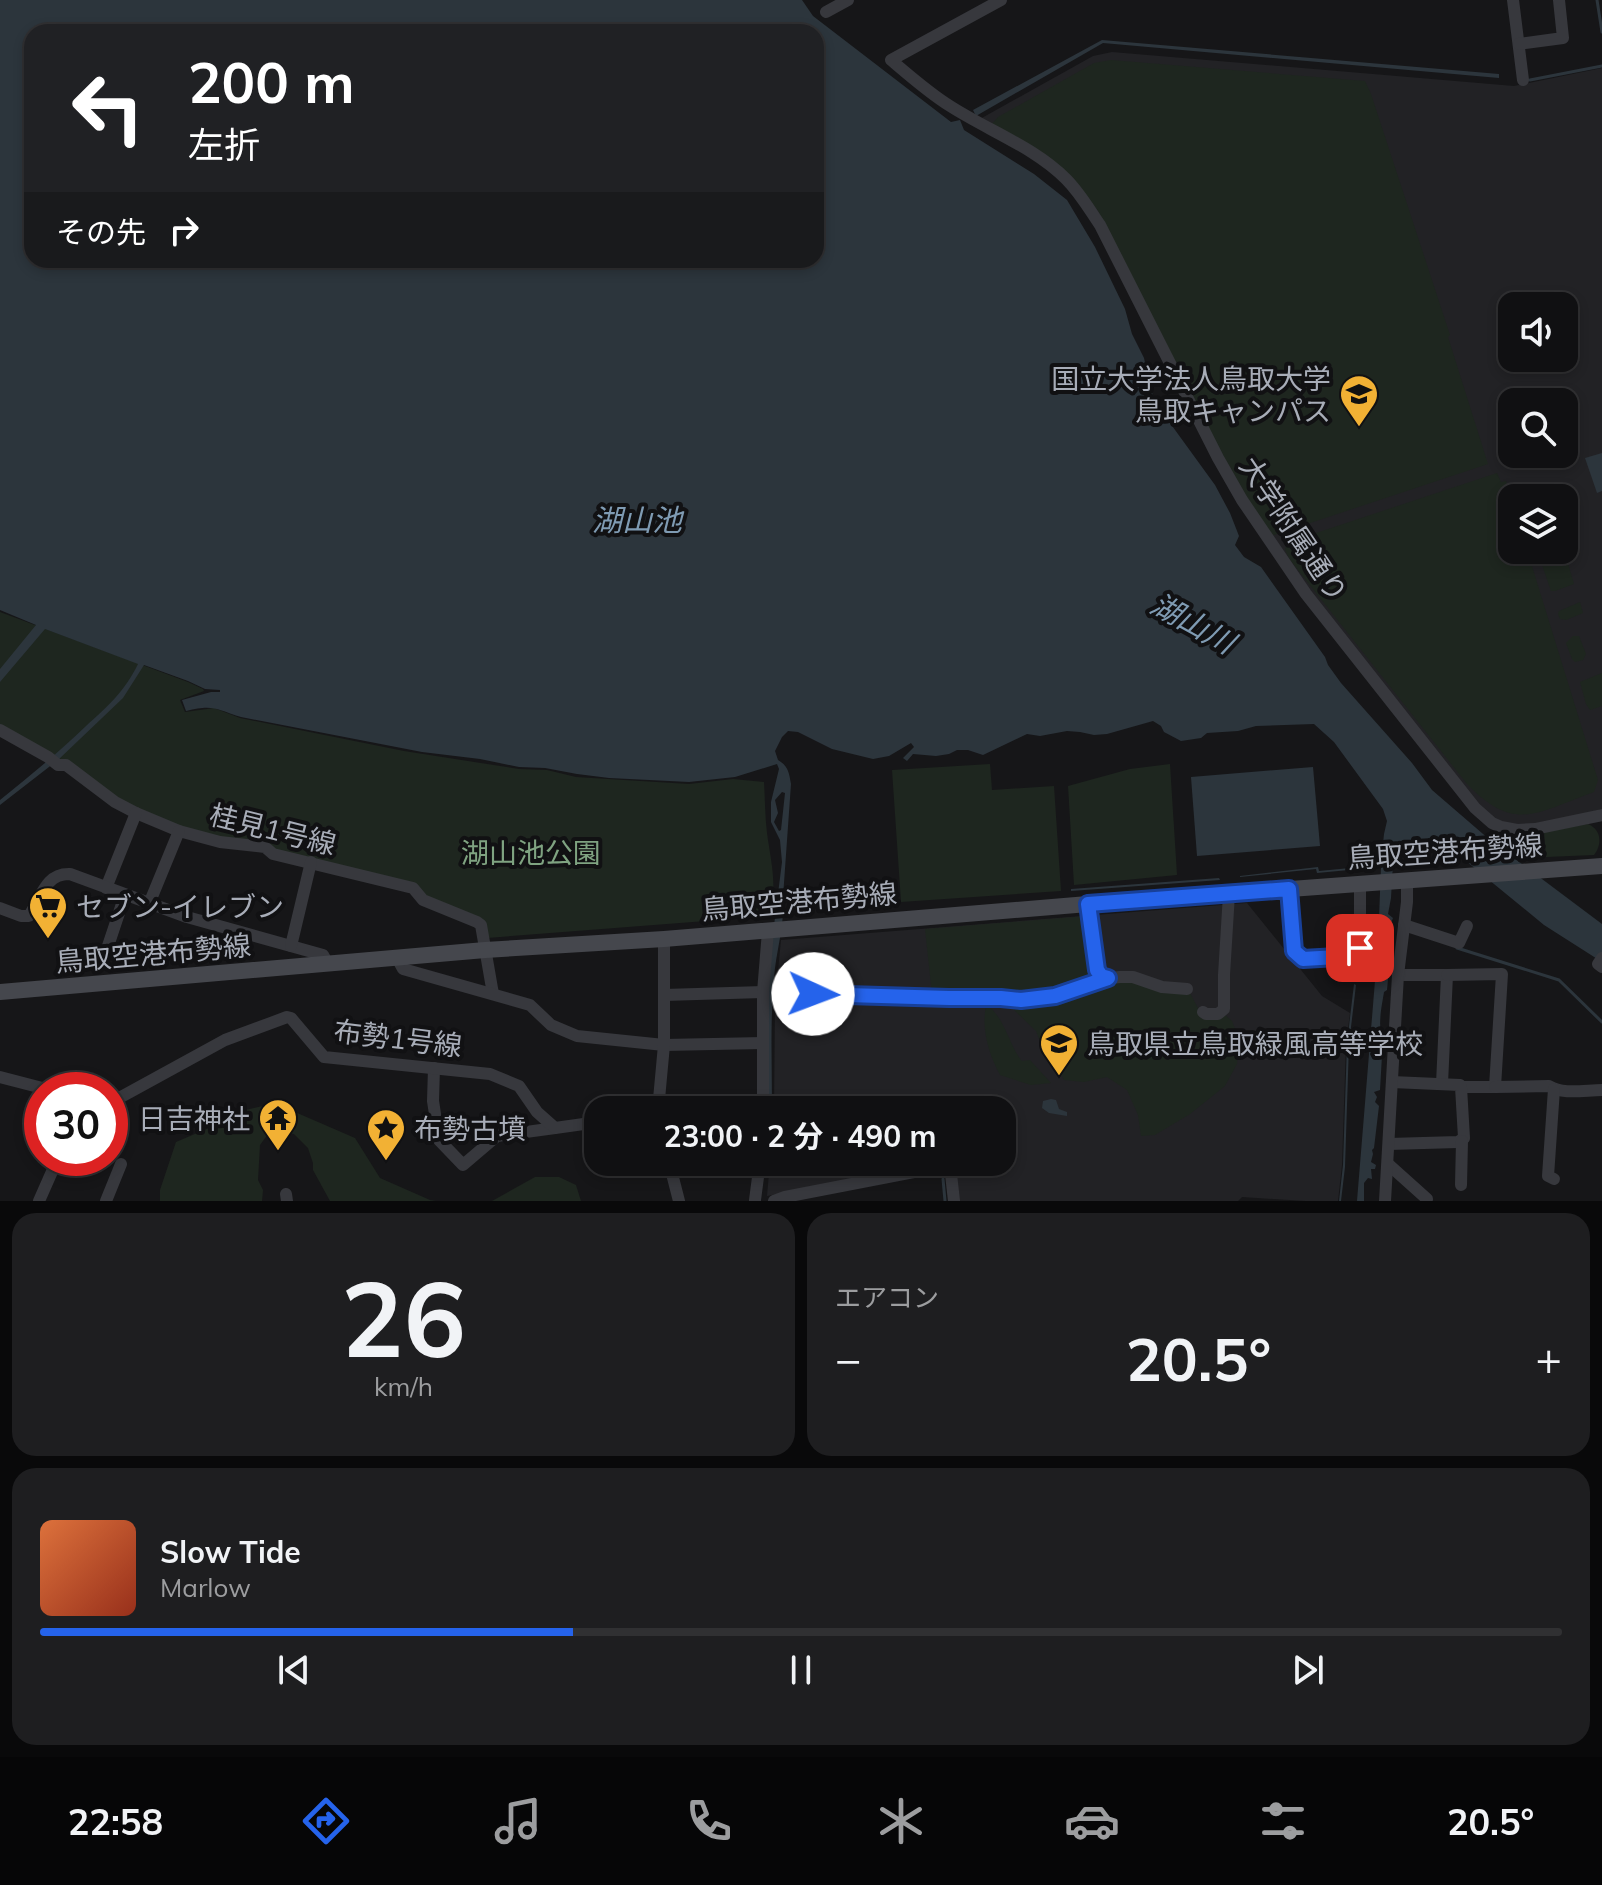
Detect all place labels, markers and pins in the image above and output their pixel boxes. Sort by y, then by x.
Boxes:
place label: 国立大学法人鳥取大学 鳥取キャンパス [1051,361,1331,428]
school or university icon: 国立大学法人鳥取大学 鳥取キャンパス [1338,373,1380,428]
supermarket icon: セブン-イレブン [27,885,69,940]
place label: セブン-イレブン [76,889,284,924]
pin [1326,914,1394,982]
school or university icon: 鳥取県立鳥取緑風高等学校 [1038,1022,1080,1077]
place label: 鳥取県立鳥取緑風高等学校 [1087,1026,1423,1061]
temple icon: 日吉神社 [257,1097,299,1152]
place label: 日吉神社 [138,1101,250,1136]
place icon: 布勢古墳 [365,1107,407,1162]
place label: 布勢古墳 [414,1111,526,1146]

